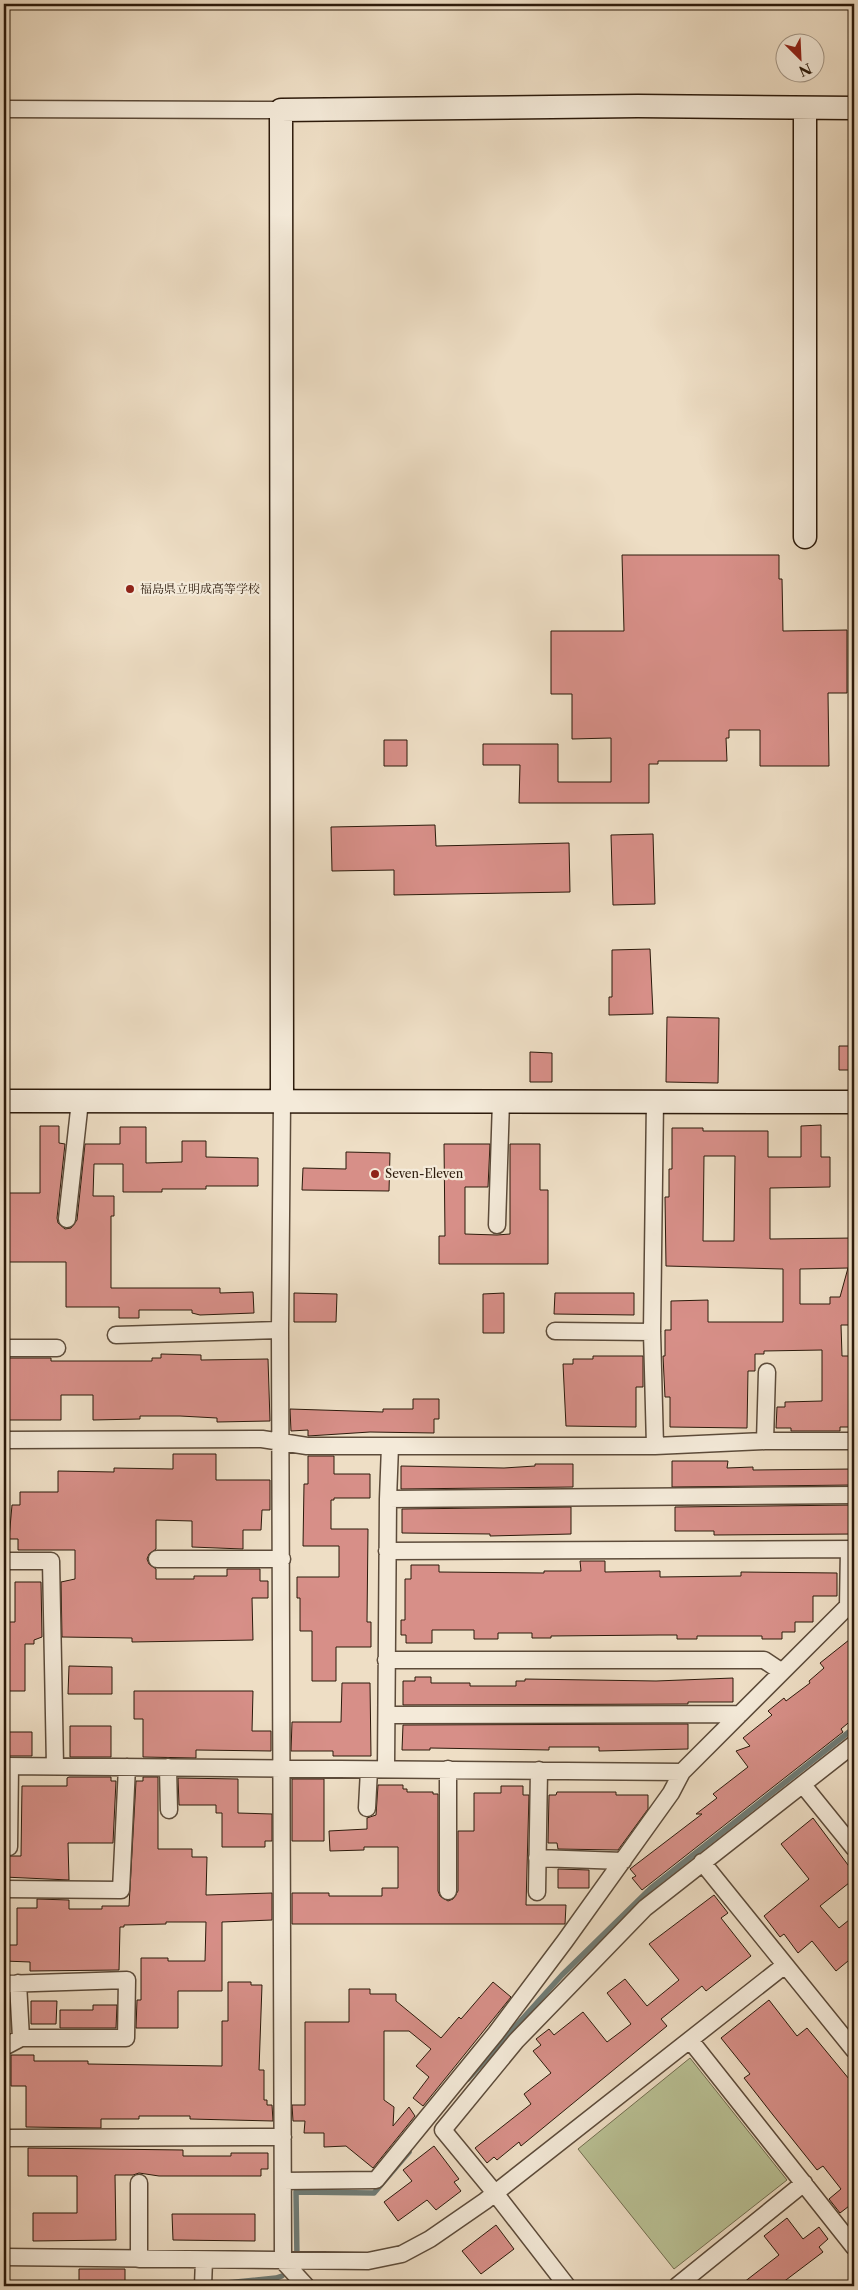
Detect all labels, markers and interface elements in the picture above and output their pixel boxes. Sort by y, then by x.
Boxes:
north arrow [776,32,826,82]
text: N [796,59,815,81]
place label: 福島県立明成高等学校 [140,581,260,596]
marker: 福島県立明成高等学校 [124,583,136,595]
place label: Seven-Eleven [385,1166,464,1181]
marker: Seven-Eleven [369,1168,381,1180]

